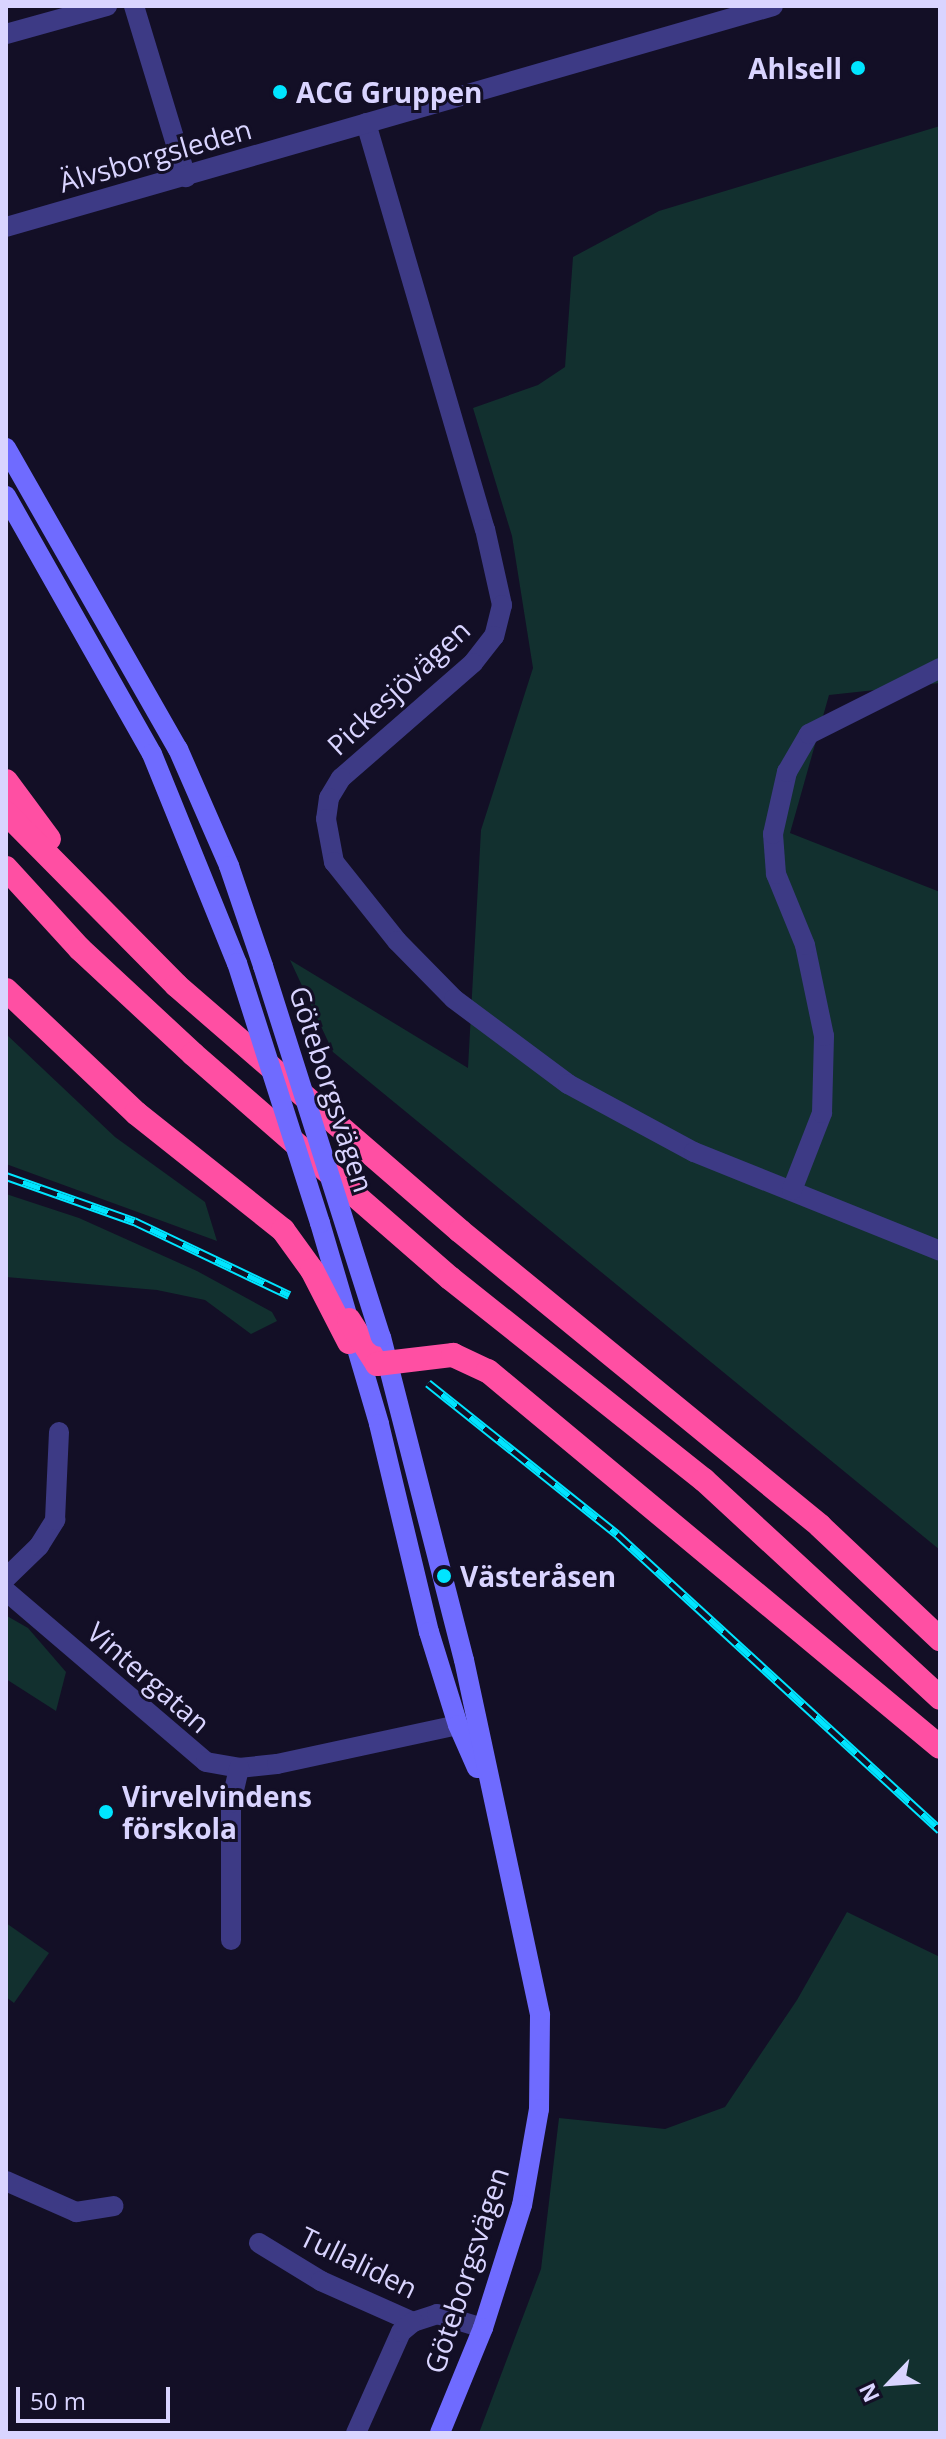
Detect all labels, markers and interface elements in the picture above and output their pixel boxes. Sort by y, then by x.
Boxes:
place label: Ahlsell [748,51,842,85]
marker: Ahlsell [849,59,867,77]
place label: ACG Gruppen [296,75,482,109]
marker: ACG Gruppen [271,83,289,101]
street label: Älvsborgsleden [55,111,255,199]
street label: Pickesjövägen [320,612,476,762]
street label: Göteborgsvägen [283,982,381,1196]
place label: Västeråsen [460,1559,616,1593]
marker: Västeråsen [435,1567,453,1585]
street label: Vintergatan [81,1615,217,1739]
place label: Virvelvindens förskola [122,1779,312,1845]
marker: Virvelvindens förskola [97,1803,115,1821]
street label: Göteborgsvägen [417,2163,515,2377]
street label: Tullaliden [295,2219,423,2305]
north arrow [850,2343,930,2423]
scale bar [20,2371,174,2421]
text: N [851,2379,886,2408]
text: 50 m [30,2384,86,2417]

